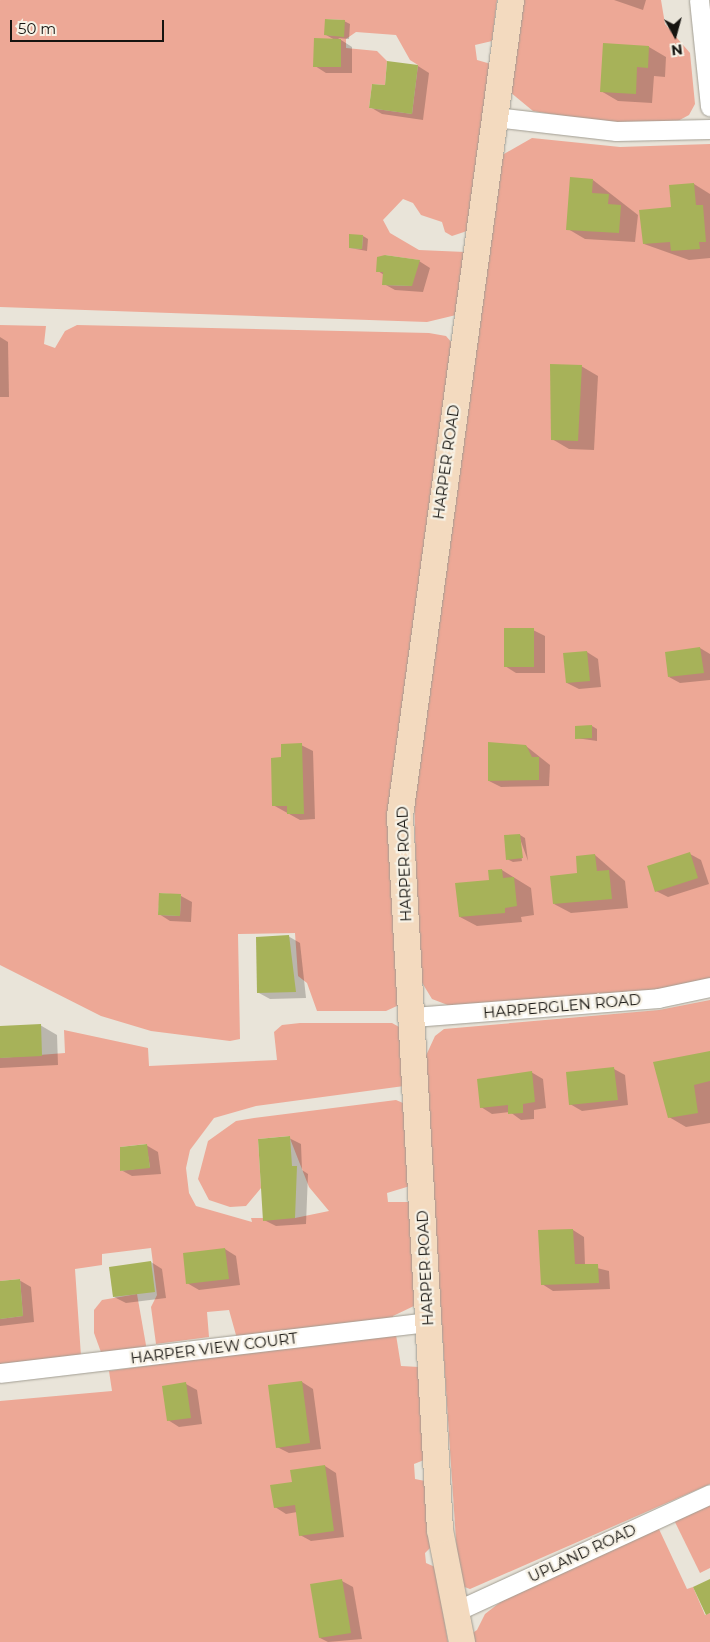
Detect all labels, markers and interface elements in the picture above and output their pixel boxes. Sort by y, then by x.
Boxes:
scale bar [12,10,166,42]
north arrow [650,10,700,60]
text: 50 m [18,19,56,38]
text: N [670,40,684,60]
street label: HARPER ROAD [429,403,463,521]
street label: HARPER ROAD [393,806,415,922]
street label: HARPERGLEN ROAD [482,990,642,1022]
street label: HARPER ROAD [413,1210,437,1326]
street label: HARPER VIEW COURT [129,1329,299,1367]
street label: UPLAND ROAD [525,1520,639,1586]

